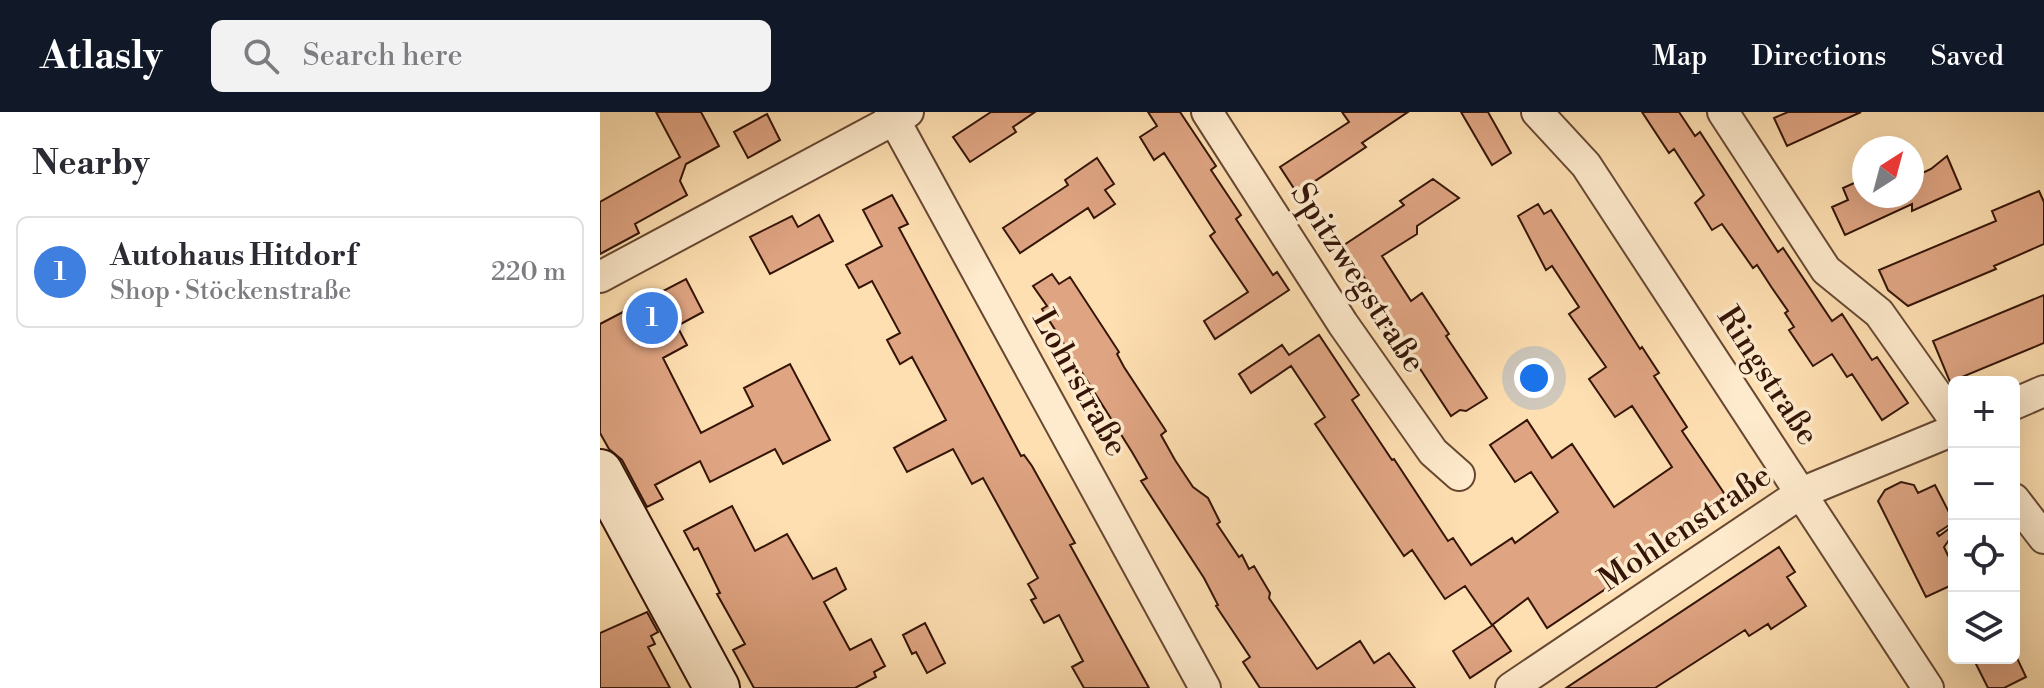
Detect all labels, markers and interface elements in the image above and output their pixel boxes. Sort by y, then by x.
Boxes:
search box [211,20,771,92]
text: Atlasly [40,33,163,80]
icon: search [239,34,283,78]
text: Search here [303,37,463,75]
text: Map [1652,39,1707,74]
text: Directions [1751,39,1886,74]
text: Saved [1930,39,2004,74]
north arrow [1852,136,1924,208]
text: Nearby [32,143,150,185]
street label: Spitzwegstraße [1282,176,1434,380]
text: Autohaus Hitdorf [110,237,357,275]
text: 1 [54,256,66,288]
text: 220 m [491,256,566,288]
text: Shop · Stöckenstraße [110,275,351,307]
pin: 1 [626,288,678,348]
street label: Ringstraße [1708,299,1828,453]
street label: Lohrstraße [1023,303,1137,463]
your location [1514,358,1554,398]
map controls [1948,376,2020,664]
button: + [1948,376,2020,448]
button: − [1948,448,2020,520]
street label: Mohlenstraße [1591,456,1779,600]
button: locate [1948,520,2020,592]
button: layers [1948,592,2020,664]

